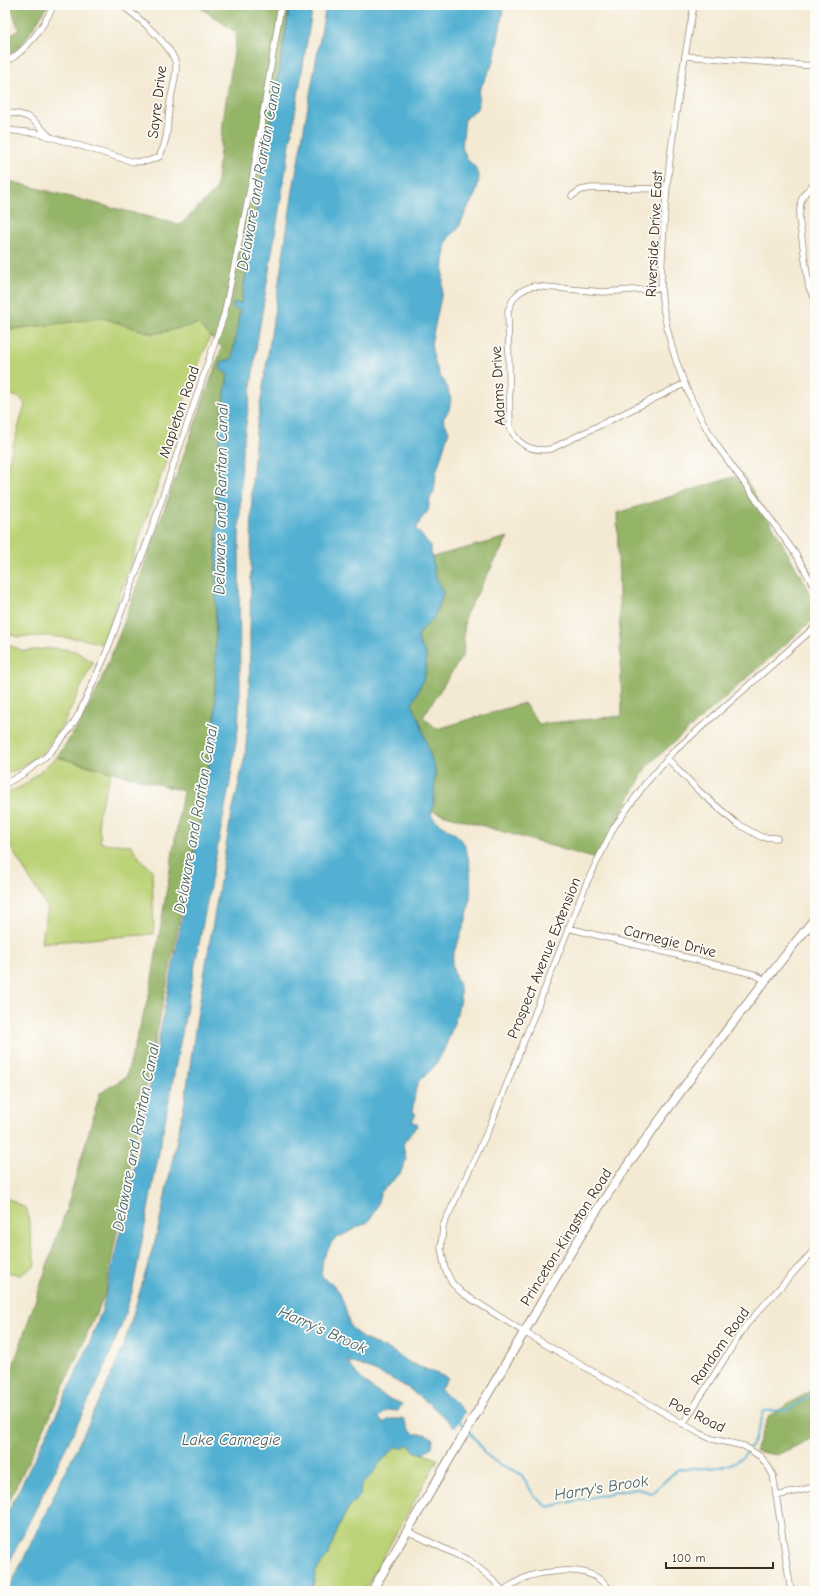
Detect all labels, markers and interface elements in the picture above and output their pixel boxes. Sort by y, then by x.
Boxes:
street label: Sayre Drive [144,64,170,139]
water label: Delaware and Raritan Canal [234,80,285,272]
street label: Riverside Drive East [642,170,666,298]
street label: Adams Drive [487,345,509,427]
street label: Mapleton Road [155,363,203,461]
water label: Delaware and Raritan Canal [210,403,232,595]
water label: Delaware and Raritan Canal [171,723,222,915]
street label: Prospect Avenue Extension [503,875,585,1041]
street label: Carnegie Drive [622,921,719,961]
water label: Delaware and Raritan Canal [109,1041,163,1233]
street label: Princeton-Kingston Road [516,1165,616,1309]
water label: Harry's Brook [276,1302,370,1358]
street label: Random Road [687,1304,753,1388]
street label: Poe Road [666,1394,728,1436]
water label: Lake Carnegie [182,1431,280,1449]
water label: Harry's Brook [553,1472,650,1504]
scale bar [666,1544,773,1570]
text: 100 m [672,1551,705,1565]

